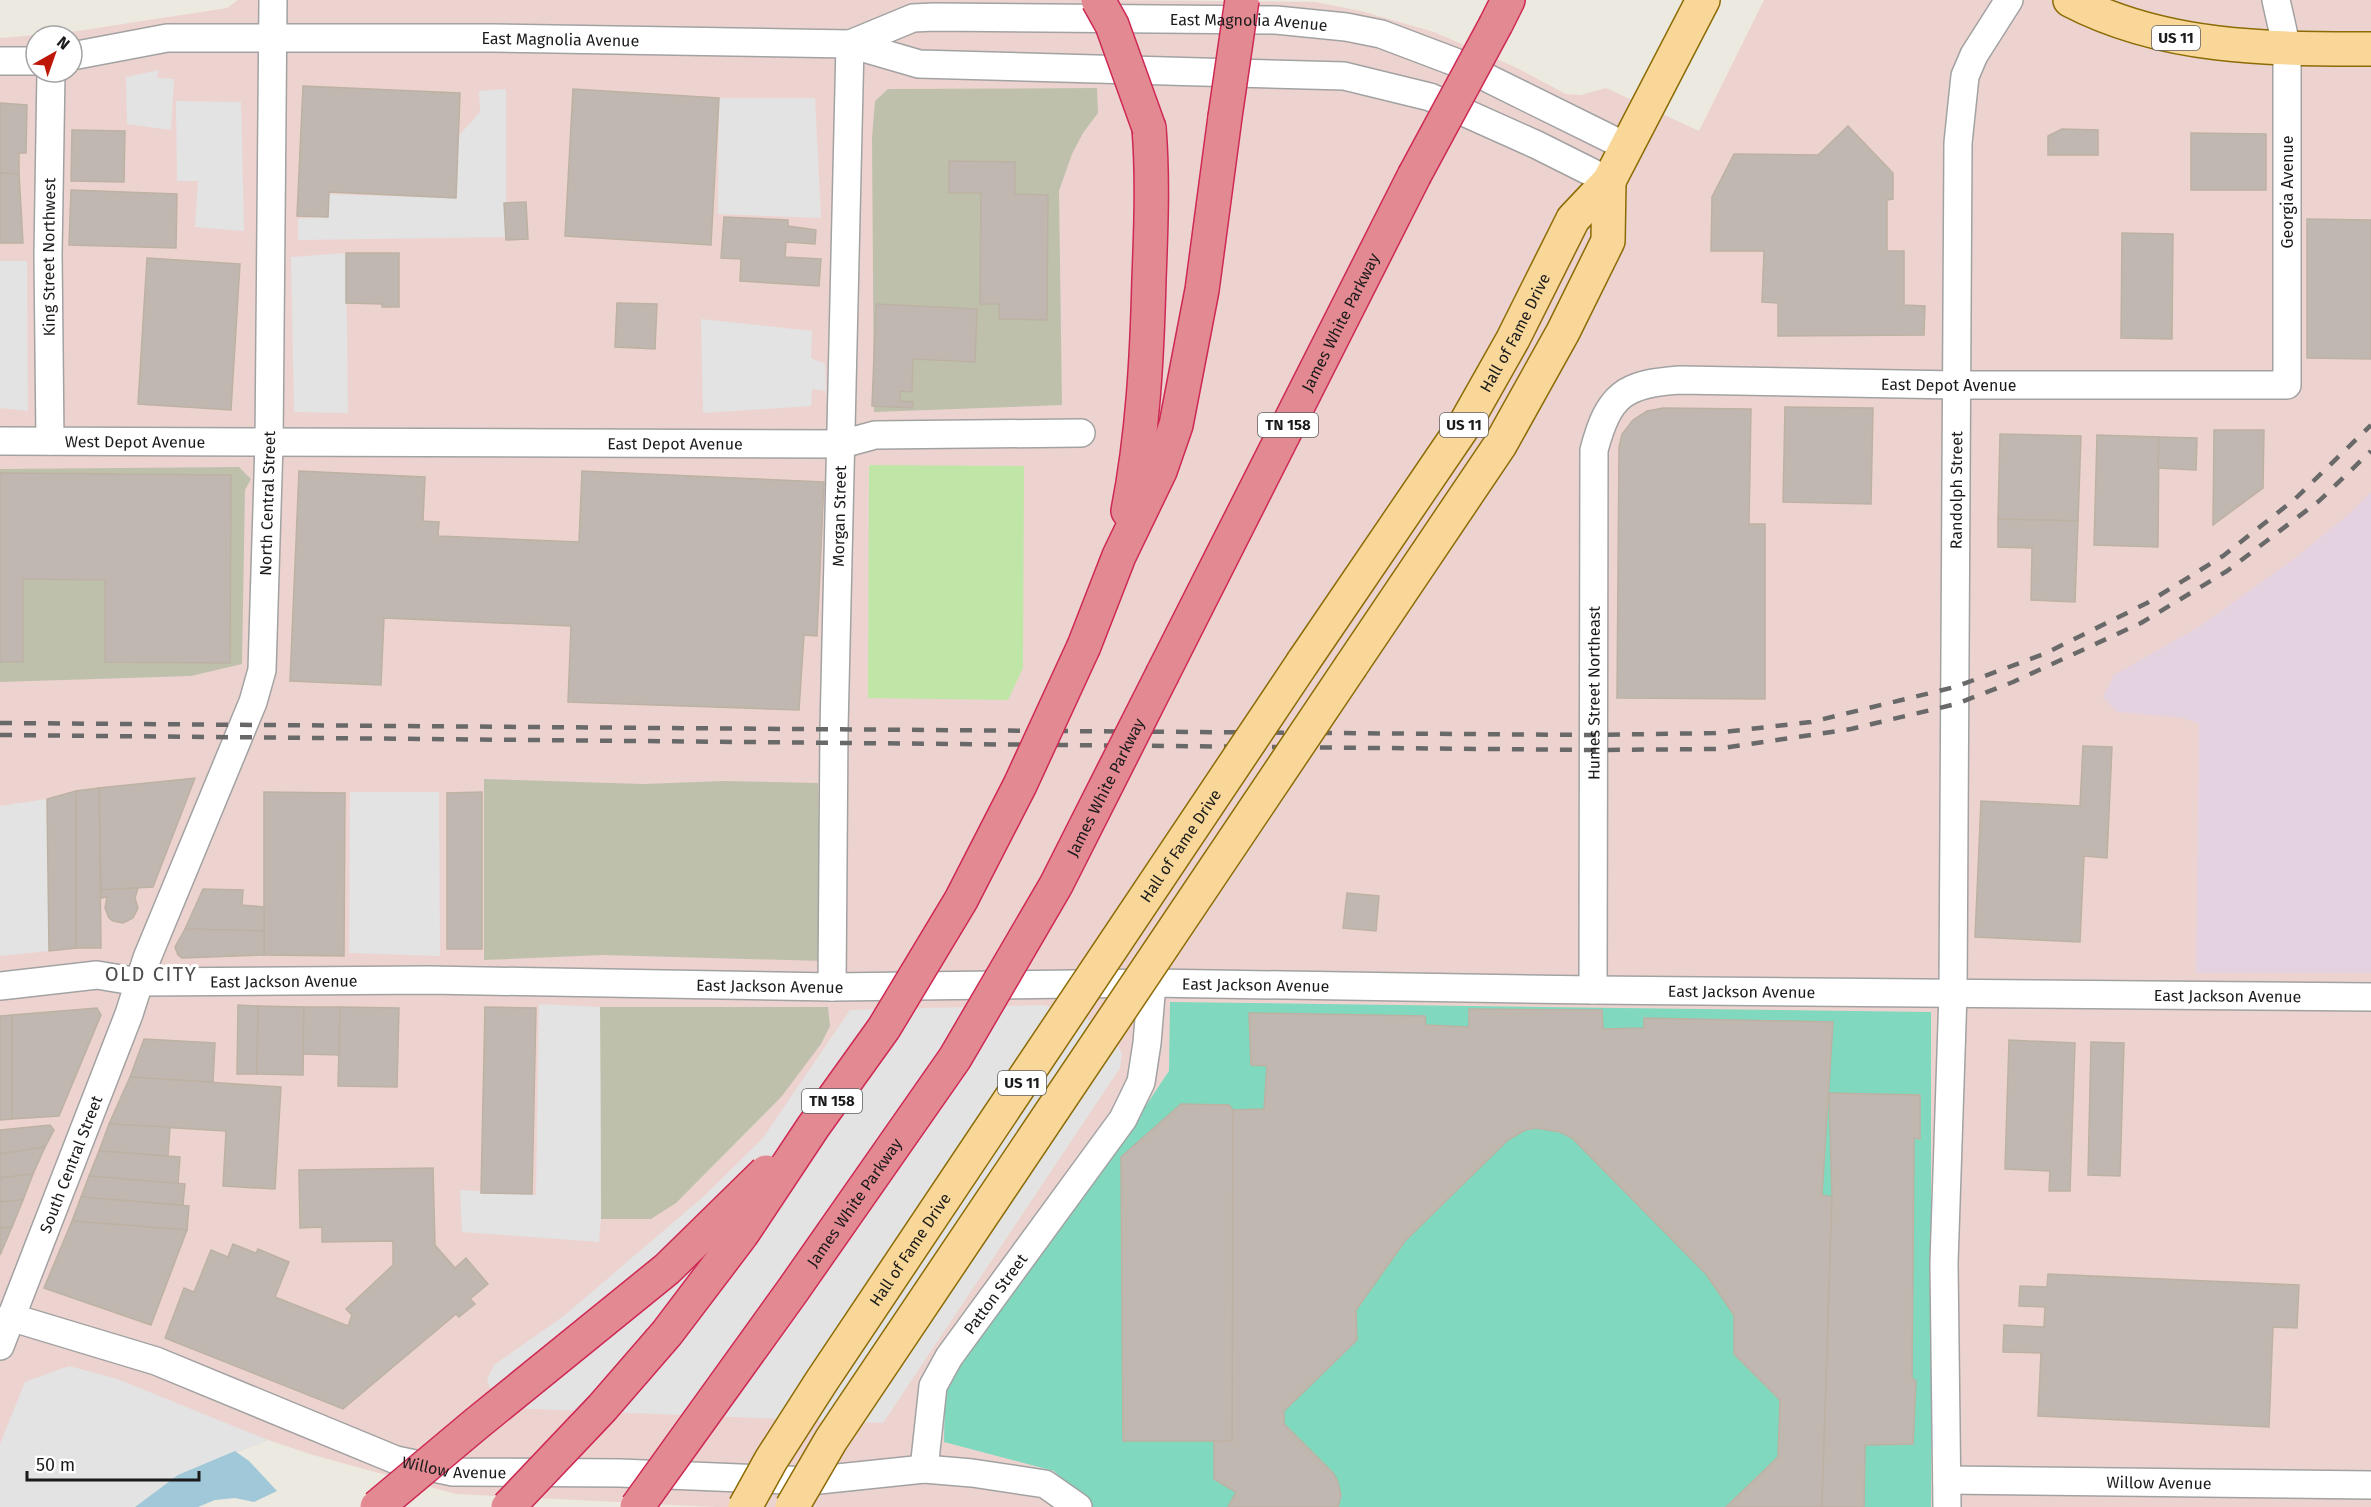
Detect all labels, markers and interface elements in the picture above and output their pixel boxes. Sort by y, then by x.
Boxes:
street label: East Magnolia Avenue [1170,10,1328,35]
north arrow [24,24,84,84]
road number: US 11 [2152,26,2200,50]
street label: East Magnolia Avenue [481,29,639,50]
text: N [53,32,73,54]
street label: Georgia Avenue [2278,136,2297,248]
street label: King Street Northwest [39,177,59,336]
street label: James White Parkway [1298,250,1384,395]
street label: Hall of Fame Drive [1476,270,1554,396]
street label: East Depot Avenue [1881,375,2016,395]
road number: TN 158 [1258,413,1318,437]
road number: US 11 [1440,413,1488,437]
street label: North Central Street [256,431,279,576]
street label: Randolph Street [1947,431,1966,549]
street label: West Depot Avenue [65,432,205,452]
street label: East Depot Avenue [607,434,743,454]
street label: Morgan Street [829,465,850,567]
street label: Humes Street Northeast [1584,606,1604,780]
street label: James White Parkway [1063,715,1149,860]
street label: Hall of Fame Drive [1136,786,1225,906]
district label: OLD CITY [105,962,197,986]
street label: East Jackson Avenue [210,971,358,992]
street label: East Jackson Avenue [1182,974,1330,996]
street label: East Jackson Avenue [696,976,844,997]
street label: East Jackson Avenue [1668,982,1815,1002]
street label: East Jackson Avenue [2154,986,2301,1006]
road number: US 11 [998,1071,1046,1095]
road number: TN 158 [802,1089,862,1113]
street label: South Central Street [36,1093,106,1236]
street label: James White Parkway [803,1135,906,1271]
street label: Hall of Fame Drive [866,1190,955,1310]
street label: Patton Street [960,1250,1031,1338]
scale bar [27,1444,200,1482]
street label: Willow Avenue [400,1452,506,1482]
text: 50 m [36,1454,75,1476]
street label: Willow Avenue [2106,1473,2212,1493]

